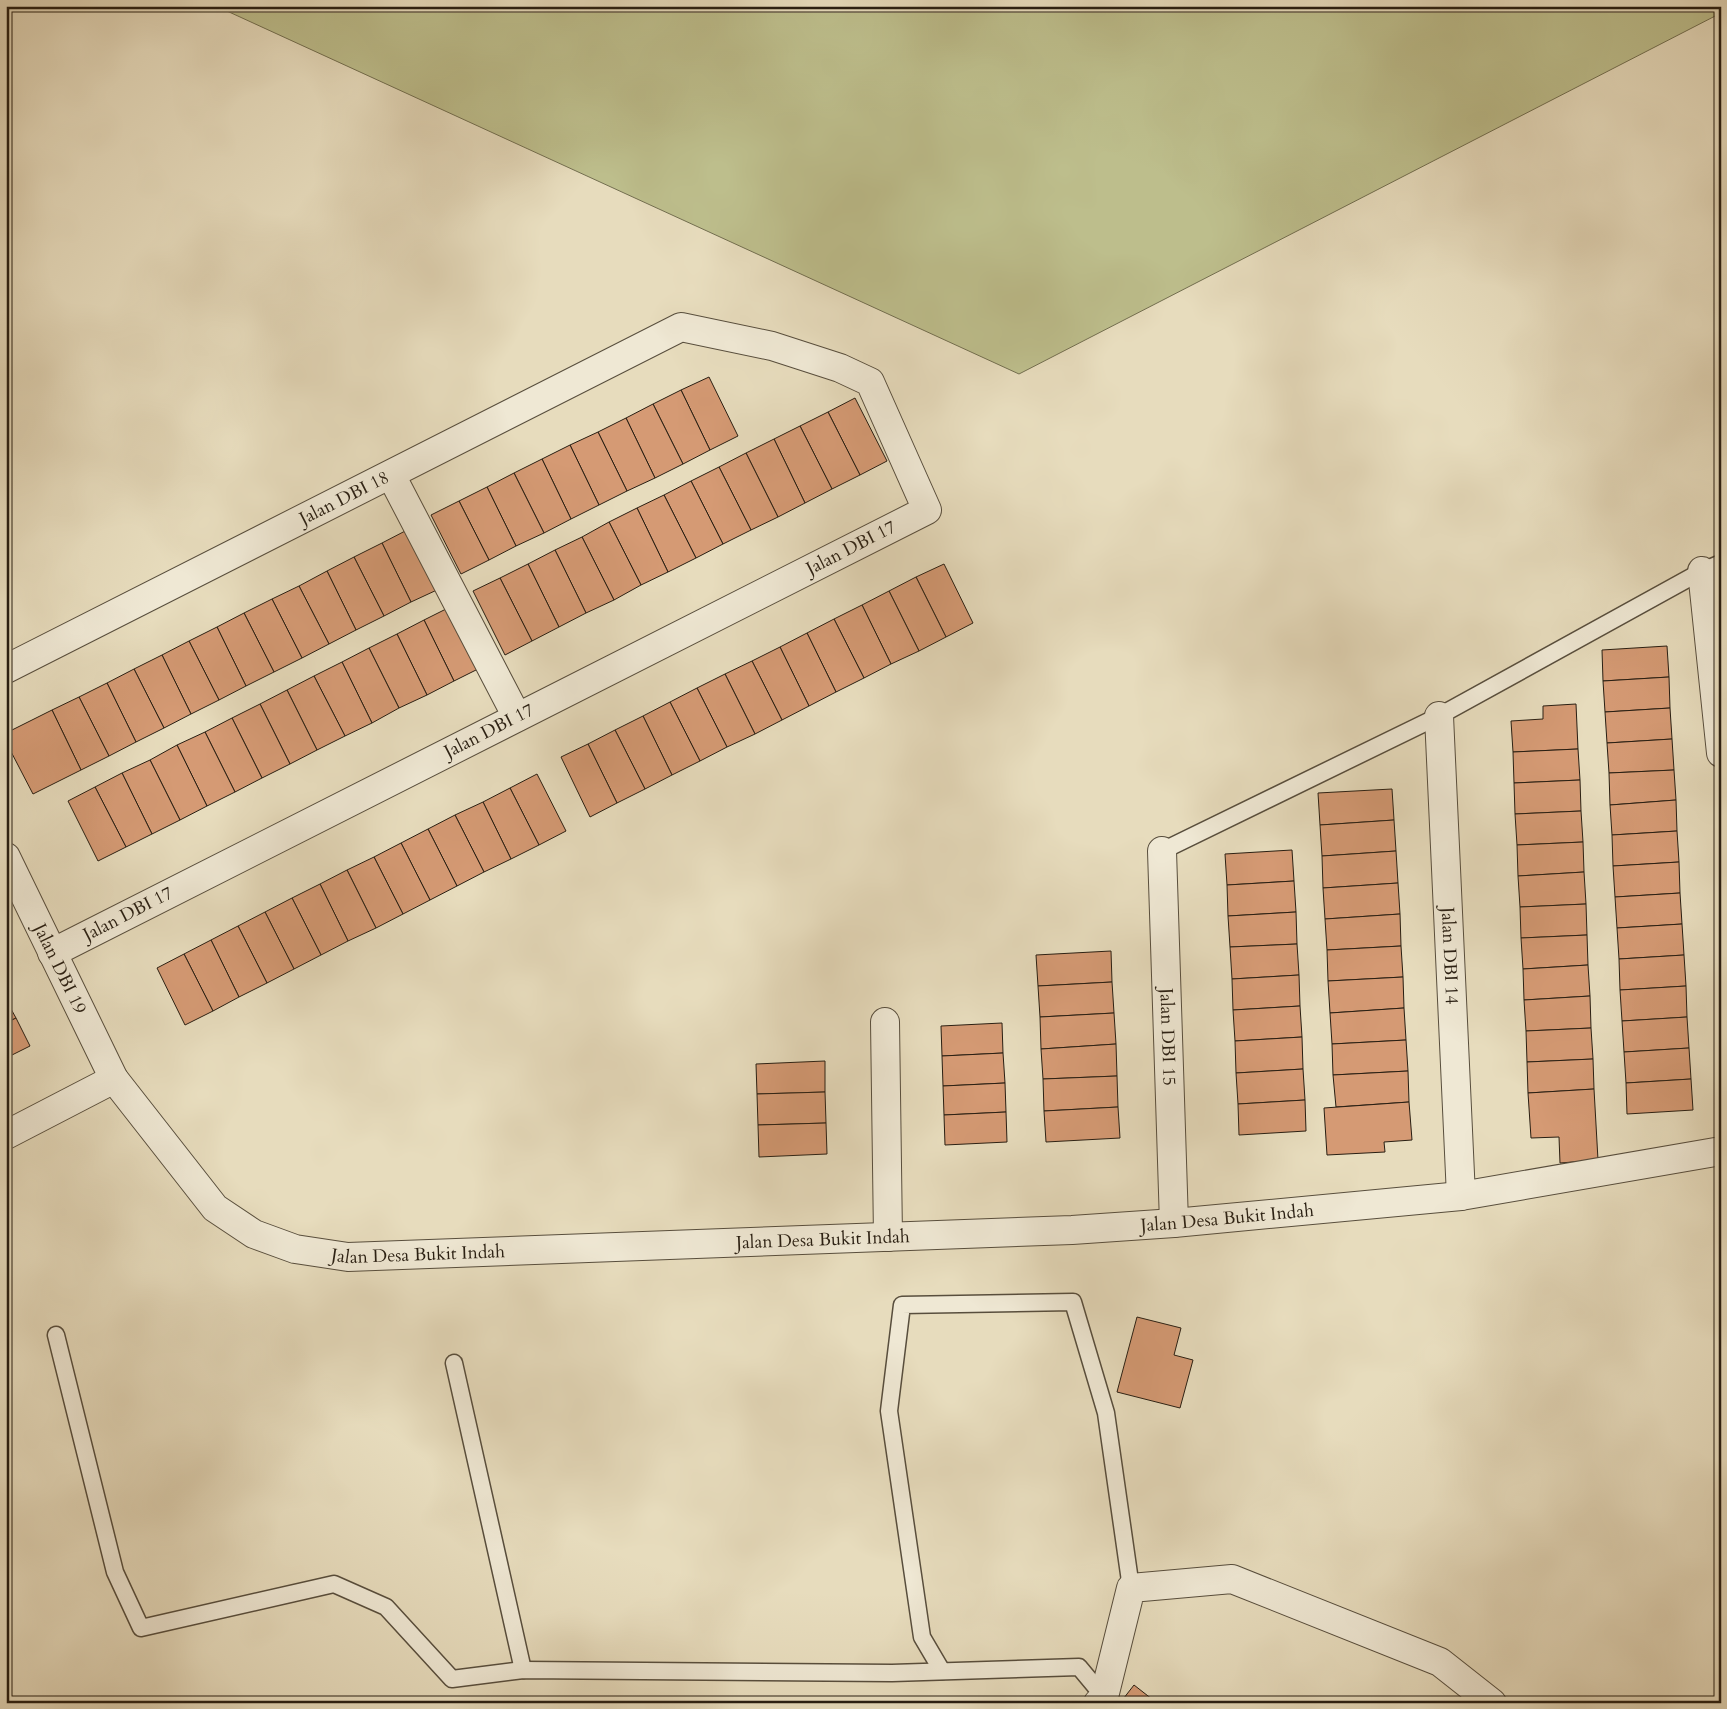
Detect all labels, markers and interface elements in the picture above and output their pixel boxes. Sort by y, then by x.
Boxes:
street label: Jalan DBI 18 [292,464,393,532]
street label: Jalan DBI 17 [799,515,900,583]
street label: Jalan DBI 17 [437,698,538,766]
street label: Jalan DBI 17 [76,881,177,949]
street label: Jalan DBI 14 [1435,903,1465,1005]
street label: Jalan DBI 19 [26,916,93,1018]
street label: Jalan DBI 15 [1154,985,1182,1086]
street label: Jalan Desa Bukit Indah [1137,1197,1315,1238]
street label: Jalan Desa Bukit Indah [733,1224,910,1255]
street label: Jalan Desa Bukit Indah [327,1239,506,1270]

